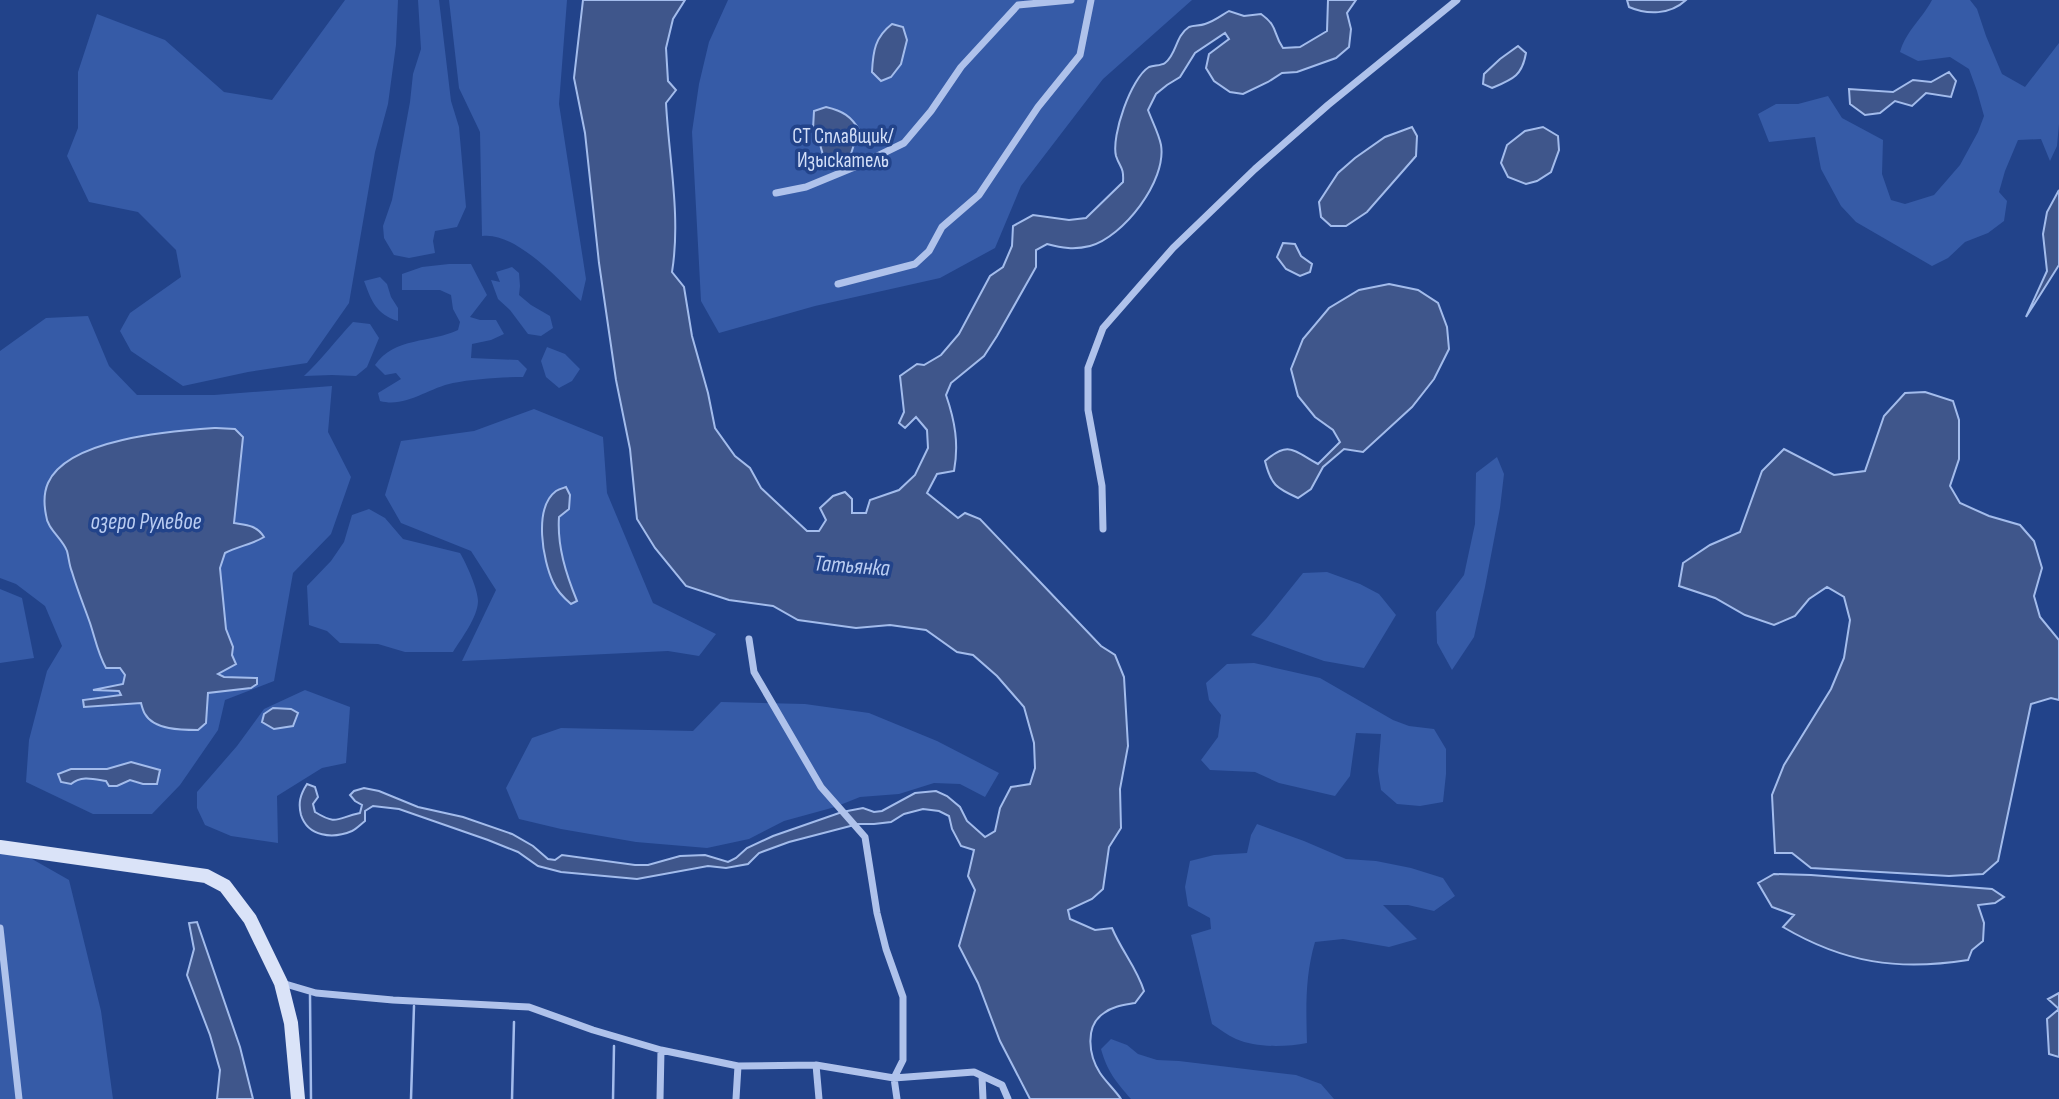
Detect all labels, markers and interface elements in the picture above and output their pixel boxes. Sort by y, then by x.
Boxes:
park label: СТ Сплавщик/ Изыскатель [792,124,894,173]
water label: озеро Рулевое [91,508,202,536]
water label: Татьянка [813,549,892,583]

